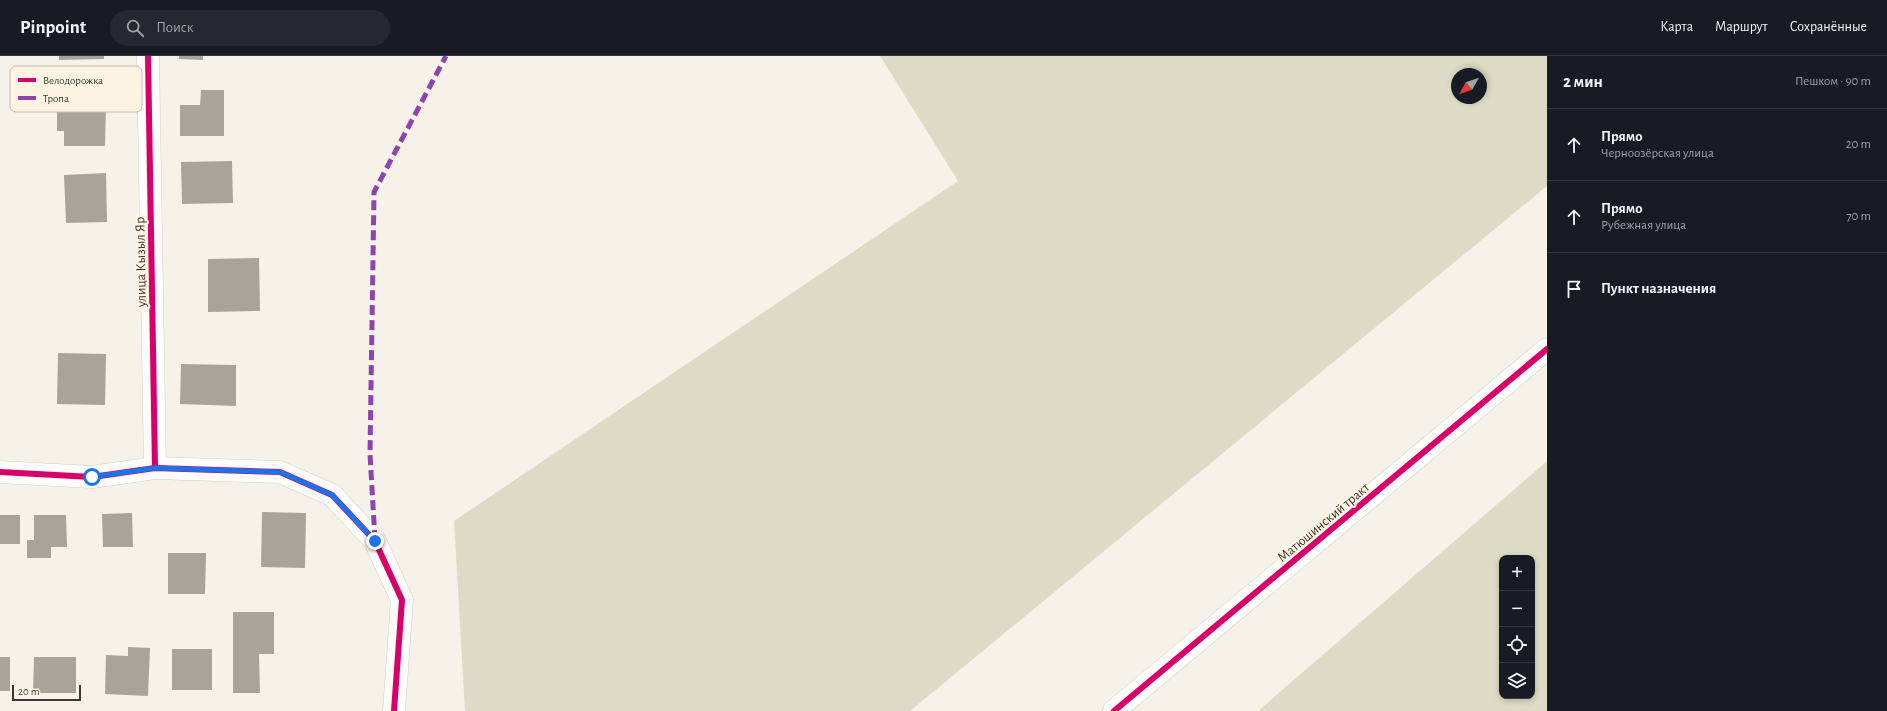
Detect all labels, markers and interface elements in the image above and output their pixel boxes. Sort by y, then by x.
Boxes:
search box [110,10,390,46]
icon: search [124,17,146,39]
text: Pinpoint [20,18,86,37]
text: Поиск [156,20,194,35]
text: Карта [1660,20,1693,34]
text: Маршрут [1715,20,1768,34]
text: Сохранённые [1790,20,1867,34]
legend [10,66,142,112]
north arrow [1451,68,1487,104]
text: 2 мин [1563,73,1603,90]
text: Велодорожка [43,75,103,86]
text: Пешком · 90 m [1795,75,1871,88]
text: Тропа [43,93,69,104]
text: Прямо [1601,129,1643,144]
icon: ahead [1563,134,1585,156]
text: 20 m [1846,138,1871,151]
text: Черноозёрская улица [1601,147,1714,160]
text: Прямо [1601,201,1643,216]
icon: ahead [1563,206,1585,228]
text: 70 m [1846,210,1871,223]
street label: улица Кызыл Яр [133,217,149,308]
text: Рубежная улица [1601,219,1686,232]
icon: arrive [1563,278,1585,300]
text: Пункт назначения [1601,281,1716,296]
route start [83,468,101,486]
street label: Матюшинский тракт [1275,480,1373,565]
route end [366,532,384,550]
map controls [1499,555,1535,699]
button: + [1499,555,1535,591]
button: − [1499,591,1535,627]
button: locate [1499,627,1535,663]
button: layers [1499,663,1535,699]
scale bar [12,683,81,702]
text: 20 m [18,686,39,697]

